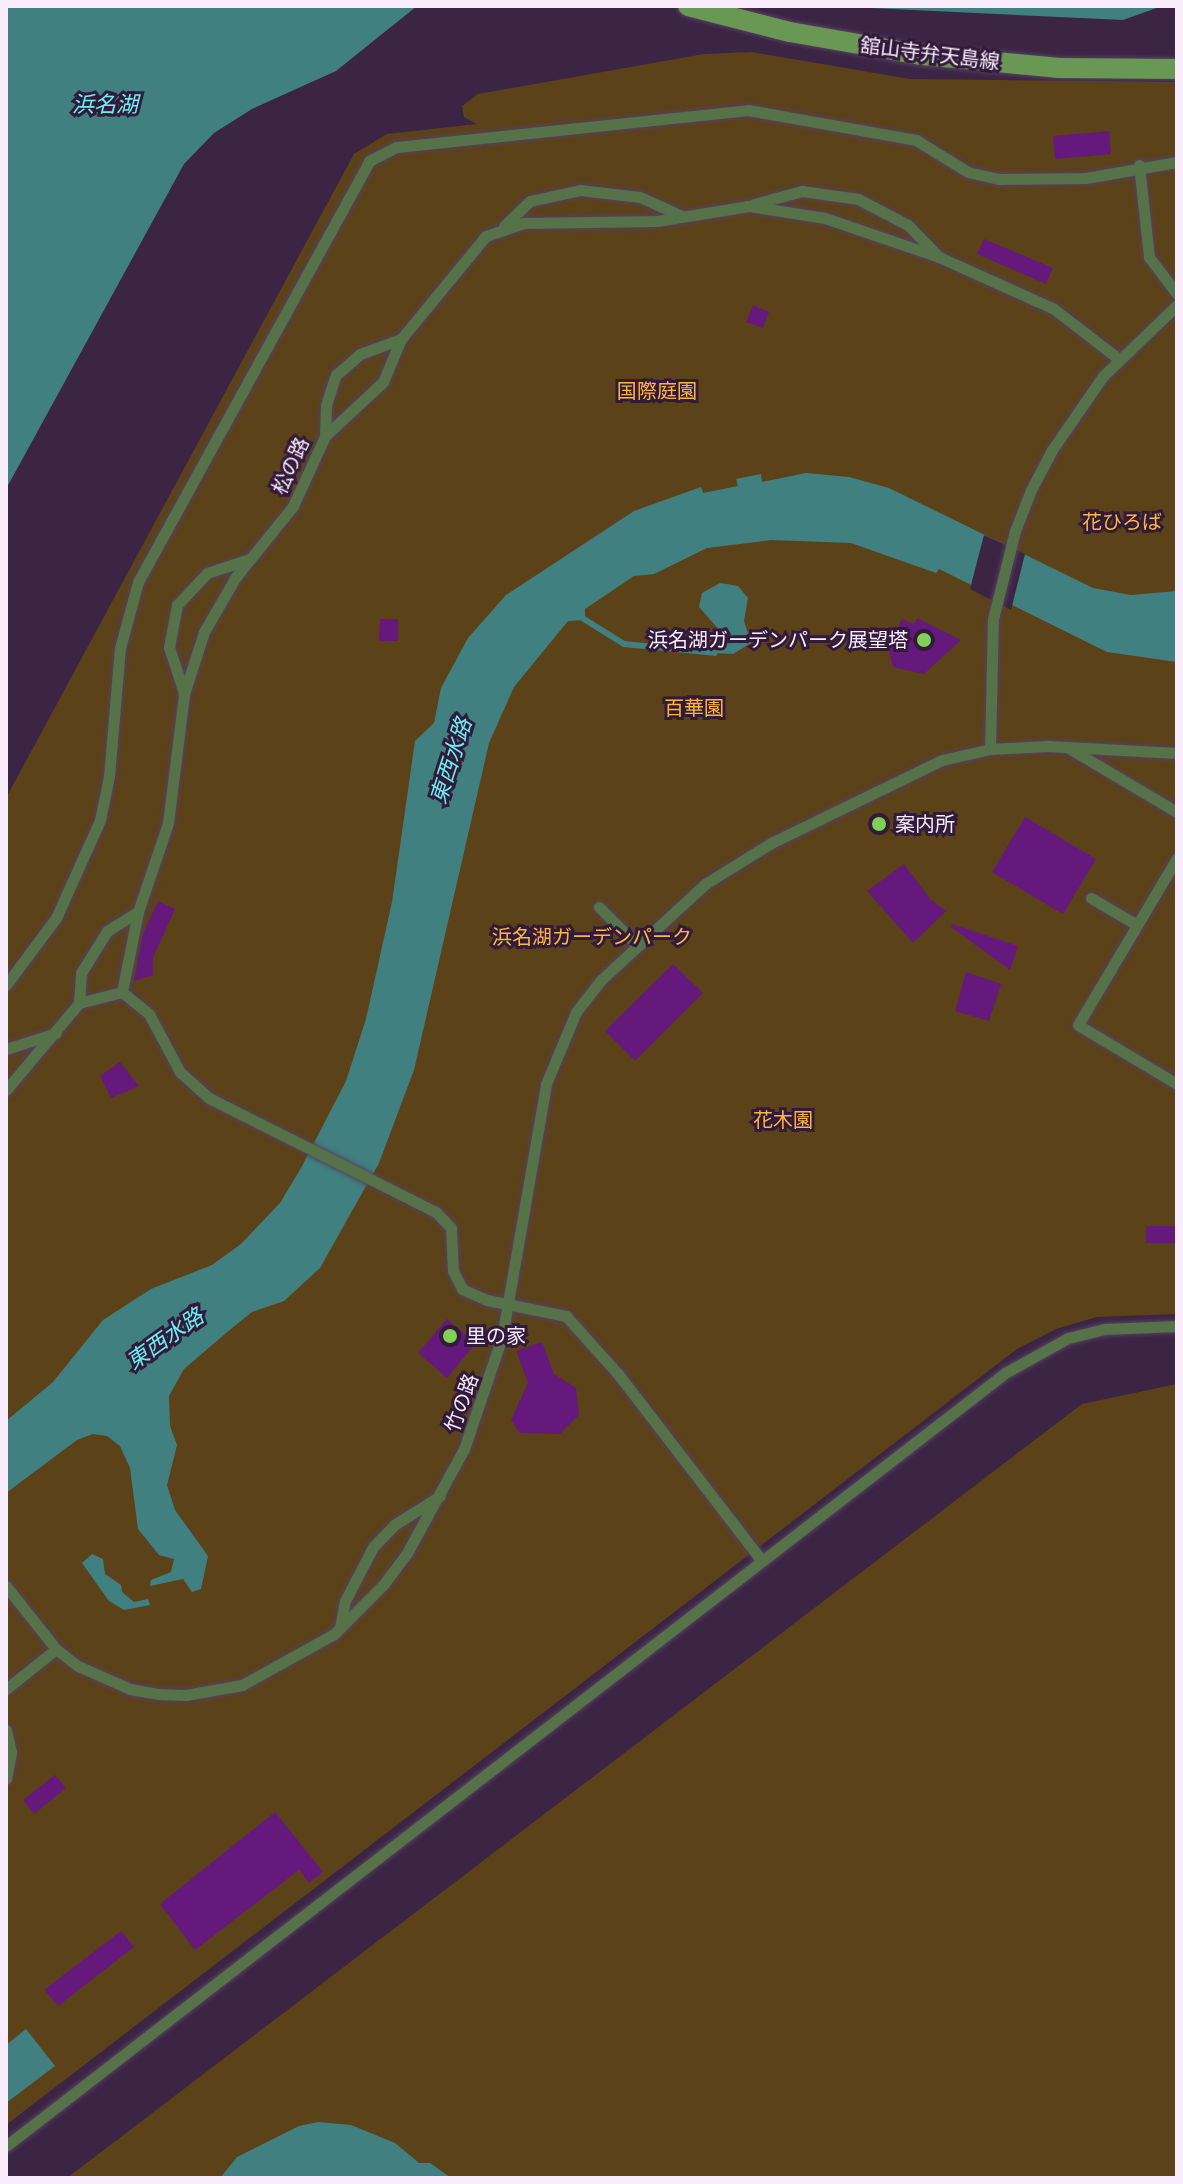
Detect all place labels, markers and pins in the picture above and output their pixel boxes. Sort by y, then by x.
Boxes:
place label: 浜名湖ガーデンパーク展望塔 [648,628,908,652]
marker: 浜名湖ガーデンパーク展望塔 [915,631,933,649]
place label: 案内所 [895,812,955,836]
marker: 案内所 [870,815,888,833]
place label: 里の家 [466,1324,526,1348]
marker: 里の家 [441,1327,459,1345]

